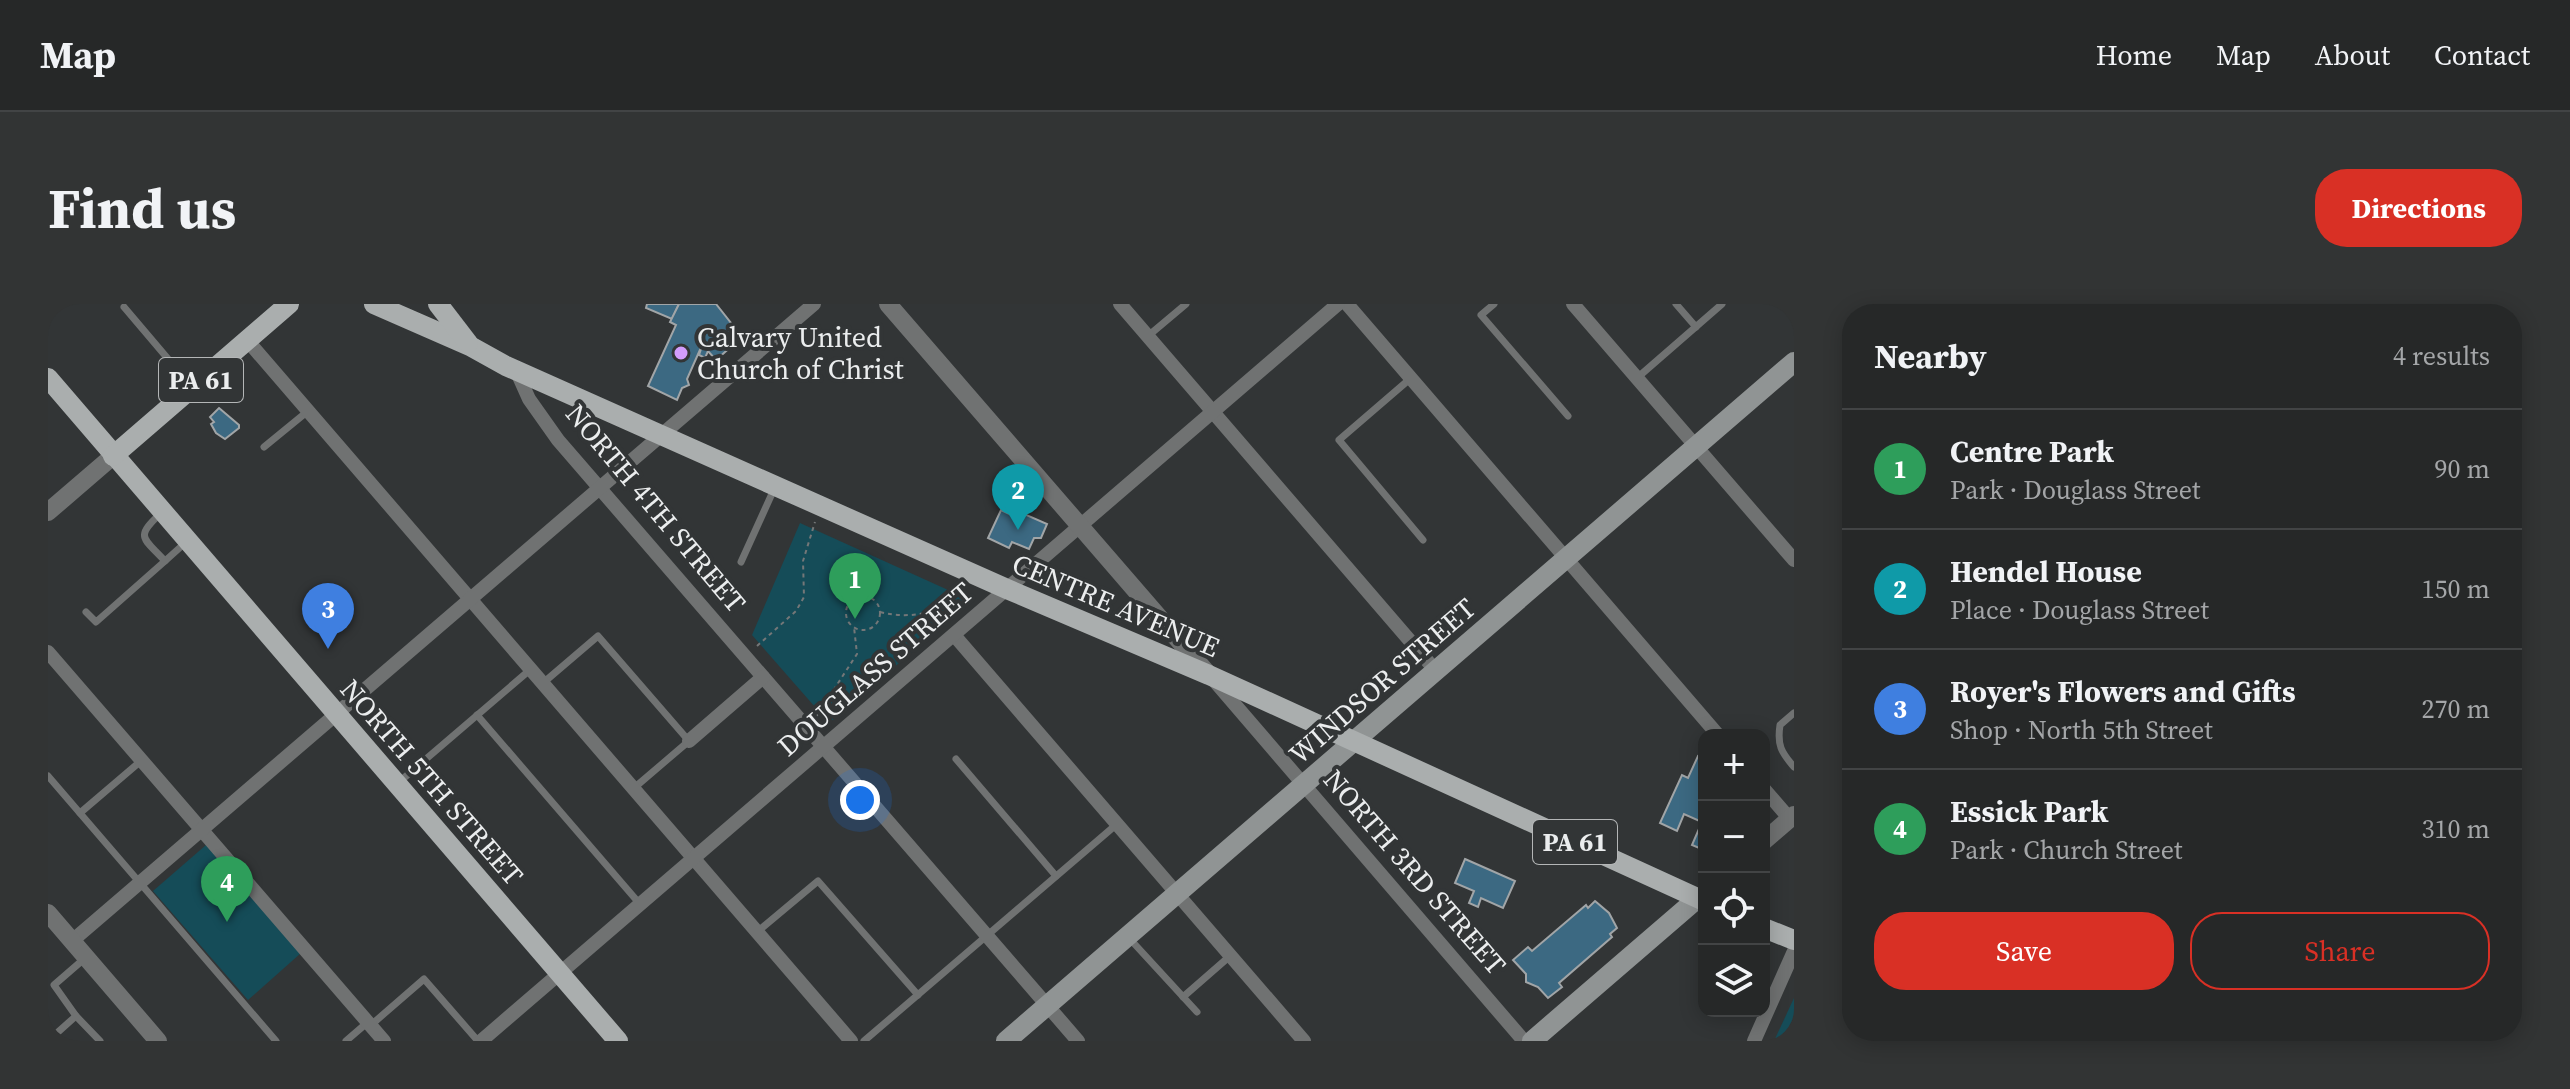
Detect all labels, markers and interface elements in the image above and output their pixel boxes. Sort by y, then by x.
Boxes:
text: Map [40,29,116,81]
text: Home [2096,36,2172,74]
text: Map [2216,36,2271,74]
text: About [2315,36,2390,74]
text: Contact [2434,36,2530,74]
button: Directions [2315,169,2522,247]
text: Find us [48,170,236,247]
place label: Calvary United Church of Christ [697,318,905,388]
text: Nearby [1874,333,1987,379]
text: 4 results [2393,338,2490,374]
marker: Calvary United Church of Christ [672,344,690,362]
road number: PA 61 [159,358,243,402]
street label: NORTH 4TH STREET [557,396,755,620]
text: Centre Park [1950,431,2114,472]
text: 1 [1893,451,1907,487]
text: 90 m [2435,451,2490,487]
pin: 2 [992,464,1044,530]
text: Park · Douglass Street [1950,472,2200,508]
street label: CENTRE AVENUE [1007,544,1225,666]
text: Hendel House [1950,551,2142,592]
pin: 1 [829,553,881,619]
text: 2 [1893,571,1907,607]
text: 150 m [2422,571,2490,607]
street label: DOUGLASS STREET [769,573,981,765]
pin: 3 [302,583,354,649]
street label: WINDSOR STREET [1281,589,1483,773]
text: Place · Douglass Street [1950,592,2209,628]
street label: NORTH 5TH STREET [332,671,532,893]
text: Royer's Flowers and Gifts [1950,671,2296,712]
text: 3 [1893,691,1907,727]
text: 270 m [2422,691,2490,727]
text: Shop · North 5th Street [1950,712,2213,748]
map controls [1698,729,1770,1017]
button: + [1698,729,1770,801]
street label: NORTH 3RD STREET [1315,761,1515,983]
your location [840,780,880,820]
text: Essick Park [1950,791,2109,832]
button: − [1698,801,1770,873]
text: 4 [1893,811,1907,847]
text: 310 m [2422,811,2490,847]
road number: PA 61 [1533,820,1617,864]
text: Park · Church Street [1950,832,2182,868]
pin: 4 [201,856,253,922]
button: locate [1698,873,1770,945]
button: Save [1874,912,2174,990]
button: Share [2190,912,2490,990]
button: layers [1698,945,1770,1017]

